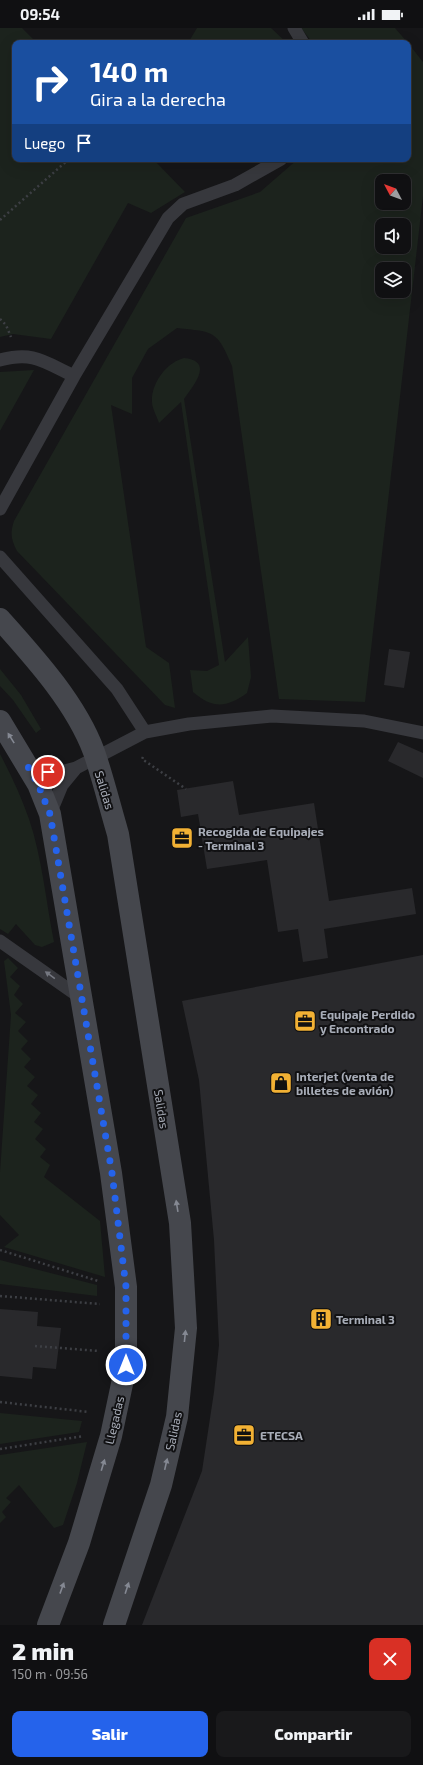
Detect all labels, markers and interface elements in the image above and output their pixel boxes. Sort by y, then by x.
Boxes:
text: 09:54 [20,5,60,23]
text: 140 m [90,54,168,88]
icon: right [24,56,76,108]
text: Gira a la derecha [90,88,226,110]
icon: arrive [73,132,95,154]
text: Luego [24,134,65,152]
north arrow [375,174,411,210]
map controls [375,174,411,298]
button: sound [375,218,411,254]
button: layers [375,262,411,298]
one-way arrow [7,733,15,743]
pin [31,755,65,789]
icon: arrive [37,761,59,783]
street label: Salidas [93,769,117,811]
place label: Recogida de Equipajes - Terminal 3 [198,824,324,852]
office icon: Recogida de Equipajes - Terminal 3 [169,825,195,851]
one-way arrow [44,971,55,979]
place label: Equipaje Perdido y Encontrado [320,1007,415,1036]
office icon: Equipaje Perdido y Encontrado [292,1008,318,1034]
place label: Interjet (venta de billetes de avión) [296,1069,394,1097]
shop icon: Interjet (venta de billetes de avión) [268,1070,294,1096]
street label: Salidas [152,1088,172,1130]
one-way arrow [174,1200,180,1212]
building icon: Terminal 3 [308,1306,334,1332]
place label: Terminal 3 [336,1312,395,1326]
one-way arrow [182,1330,188,1342]
position arrow [105,1344,147,1386]
street label: Llegadas [102,1395,126,1445]
street label: Salidas [162,1410,184,1452]
office icon: ETECSA [231,1422,257,1448]
place label: ETECSA [260,1428,303,1442]
one-way arrow [163,1458,169,1470]
one-way arrow [100,1459,106,1471]
one-way arrow [59,1582,65,1594]
one-way arrow [124,1582,130,1594]
text: 2 min [12,1636,74,1665]
button: close [369,1638,411,1680]
text: 150 m · 09:56 [12,1666,88,1682]
button: Salir [12,1711,208,1757]
button: Compartir [216,1711,411,1757]

